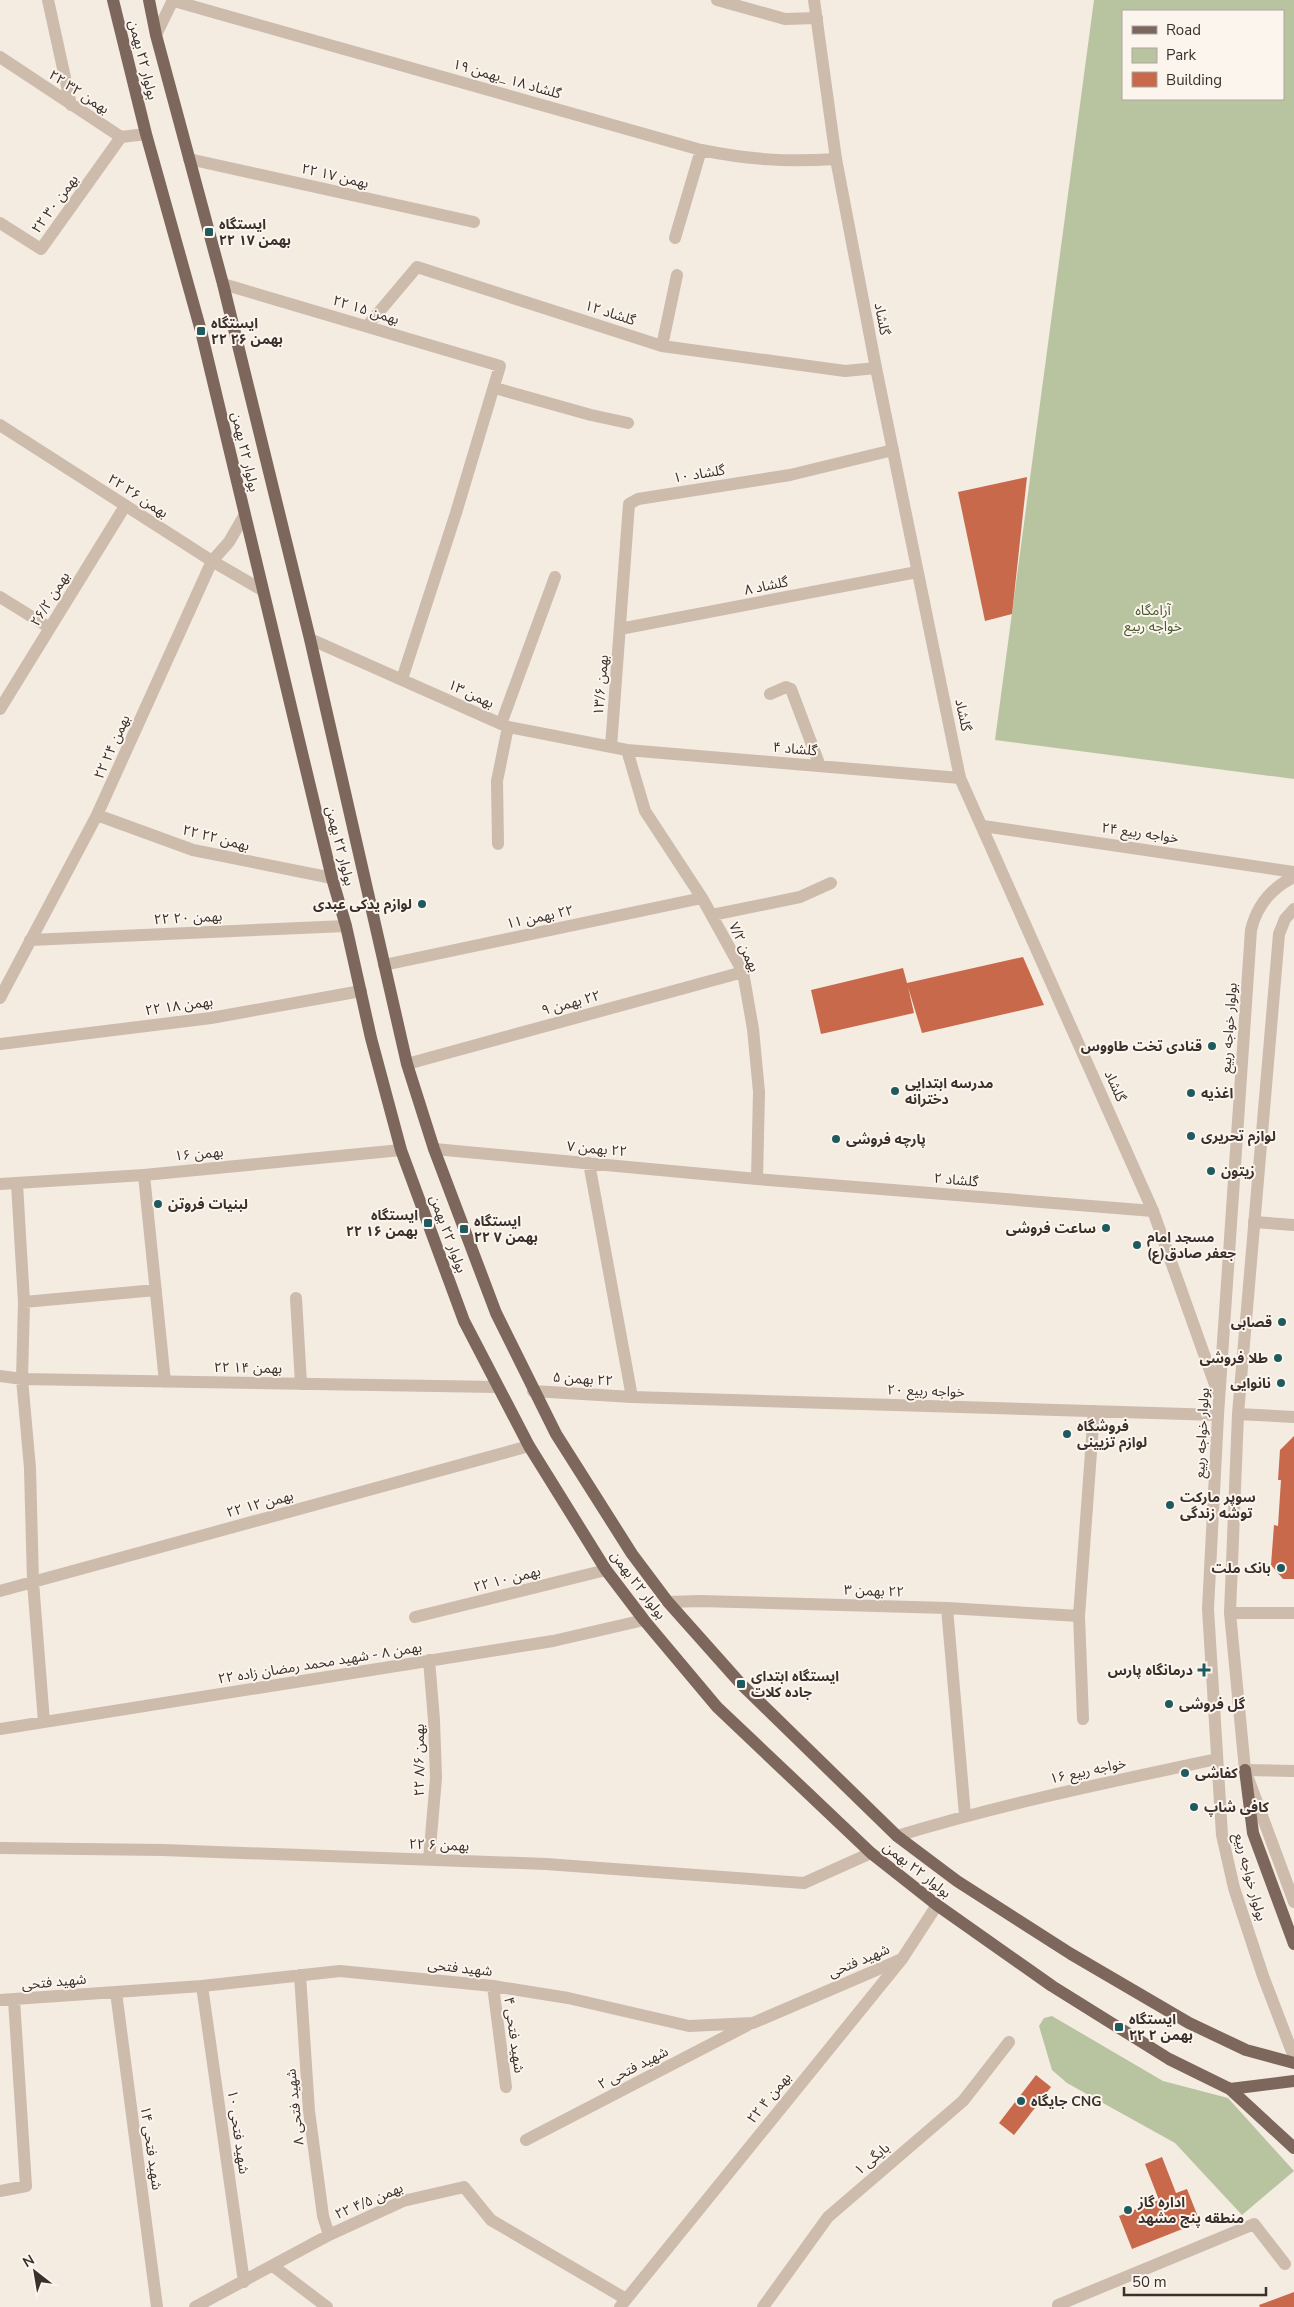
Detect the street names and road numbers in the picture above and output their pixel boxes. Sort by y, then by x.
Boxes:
street label: بولوار ۲۲ بهمن [124,18,162,102]
street label: گلشاد ۱۸ _بهمن ۱۹ [451,54,564,104]
street label: ۲۲ بهمن ۳۲ [45,65,113,119]
street label: ۲۲ بهمن ۱۷ [300,159,371,193]
street label: ۲۲ بهمن ۳۰ [27,171,83,237]
street label: ۲۲ بهمن ۱۵ [330,291,402,329]
street label: گلشاد ۱۲ [582,296,638,330]
street label: گلشاد [870,301,894,337]
street label: بولوار ۲۲ بهمن [227,410,263,494]
street label: گلشاد ۱۰ [672,460,727,487]
street label: ۲۲ بهمن ۲۶ [104,469,172,523]
street label: بهمن ۲۶/۲ [26,568,74,630]
street label: گلشاد ۸ [742,572,790,600]
street label: بهمن ۱۳/۶ [589,654,613,716]
street label: بهمن ۱۳ [445,675,497,713]
street label: گلشاد [950,697,976,733]
street label: ۲۲ بهمن ۲۴ [89,712,135,782]
street label: گلشاد ۴ [772,738,818,760]
street label: بولوار ۲۲ بهمن [321,804,359,888]
street label: خواجه ربیع ۲۴ [1100,818,1180,849]
street label: ۲۲ بهمن ۲۲ [180,821,252,856]
street label: ٢٢ بهمن ١١ [505,901,575,933]
street label: ۲۲ بهمن ۲۰ [153,907,223,929]
street label: بهمن ۷/۲ [724,919,764,975]
street label: بولوار خواجه ربیع [1216,982,1243,1074]
street label: ٢٢ بهمن ۹ [539,986,603,1020]
street label: ۲۲ بهمن ۱۸ [144,992,214,1020]
street label: گلشاد [1100,1067,1130,1105]
street label: ٢٢ بهمن ٧ [566,1137,628,1161]
street label: بهمن ۱۶ [174,1142,224,1166]
street label: گلشاد ۲ [933,1169,979,1191]
street label: بولوار ۲۲ بهمن [425,1192,471,1276]
street label: ۲۲ بهمن ۱۴ [214,1358,283,1378]
street label: ٢٢ بهمن ۵ [552,1367,614,1391]
street label: خواجه ربیع ۲۰ [887,1380,965,1403]
street label: بولوار خواجه ربیع [1190,1387,1215,1479]
street label: ۲۲ بهمن ۱۲ [224,1486,296,1522]
street label: بولوار ۲۲ بهمن [606,1547,670,1623]
street label: ۲۲ بهمن ۱۰ [471,1561,543,1596]
street label: ٢٢ بهمن ۳ [843,1580,905,1602]
street label: ۲۲ بهمن ۸ - شهید محمد رمضان زاده [217,1637,424,1689]
street label: ۲۲ بهمن ۸/۶ [410,1724,429,1796]
street label: خواجه ربیع ۱۶ [1048,1754,1128,1789]
street label: بولوار خواجه ربیع [1228,1831,1271,1924]
street label: ۲۲ بهمن ۶ [408,1834,470,1856]
street label: بولوار ۲۲ بهمن [879,1837,955,1903]
street label: شهید فتحی [825,1940,893,1982]
street label: شهید فتحی [427,1955,493,1981]
street label: شهید فتحی [21,1970,87,1994]
street label: شهید فتحی ۴ [499,1996,529,2074]
street label: شهید فتحی ۲ [595,2042,671,2094]
street label: شهید فتحی ۸ [282,2068,308,2146]
street label: ۲۲ بهمن ۴ [743,2068,796,2127]
street label: شهید فتحی ۱۰ [223,2089,253,2175]
street label: شهید فتحی ۱۴ [136,2105,166,2191]
street label: بایگی ۱ [850,2138,894,2179]
street label: ۲۲ بهمن ۴/۵ [332,2178,406,2224]

